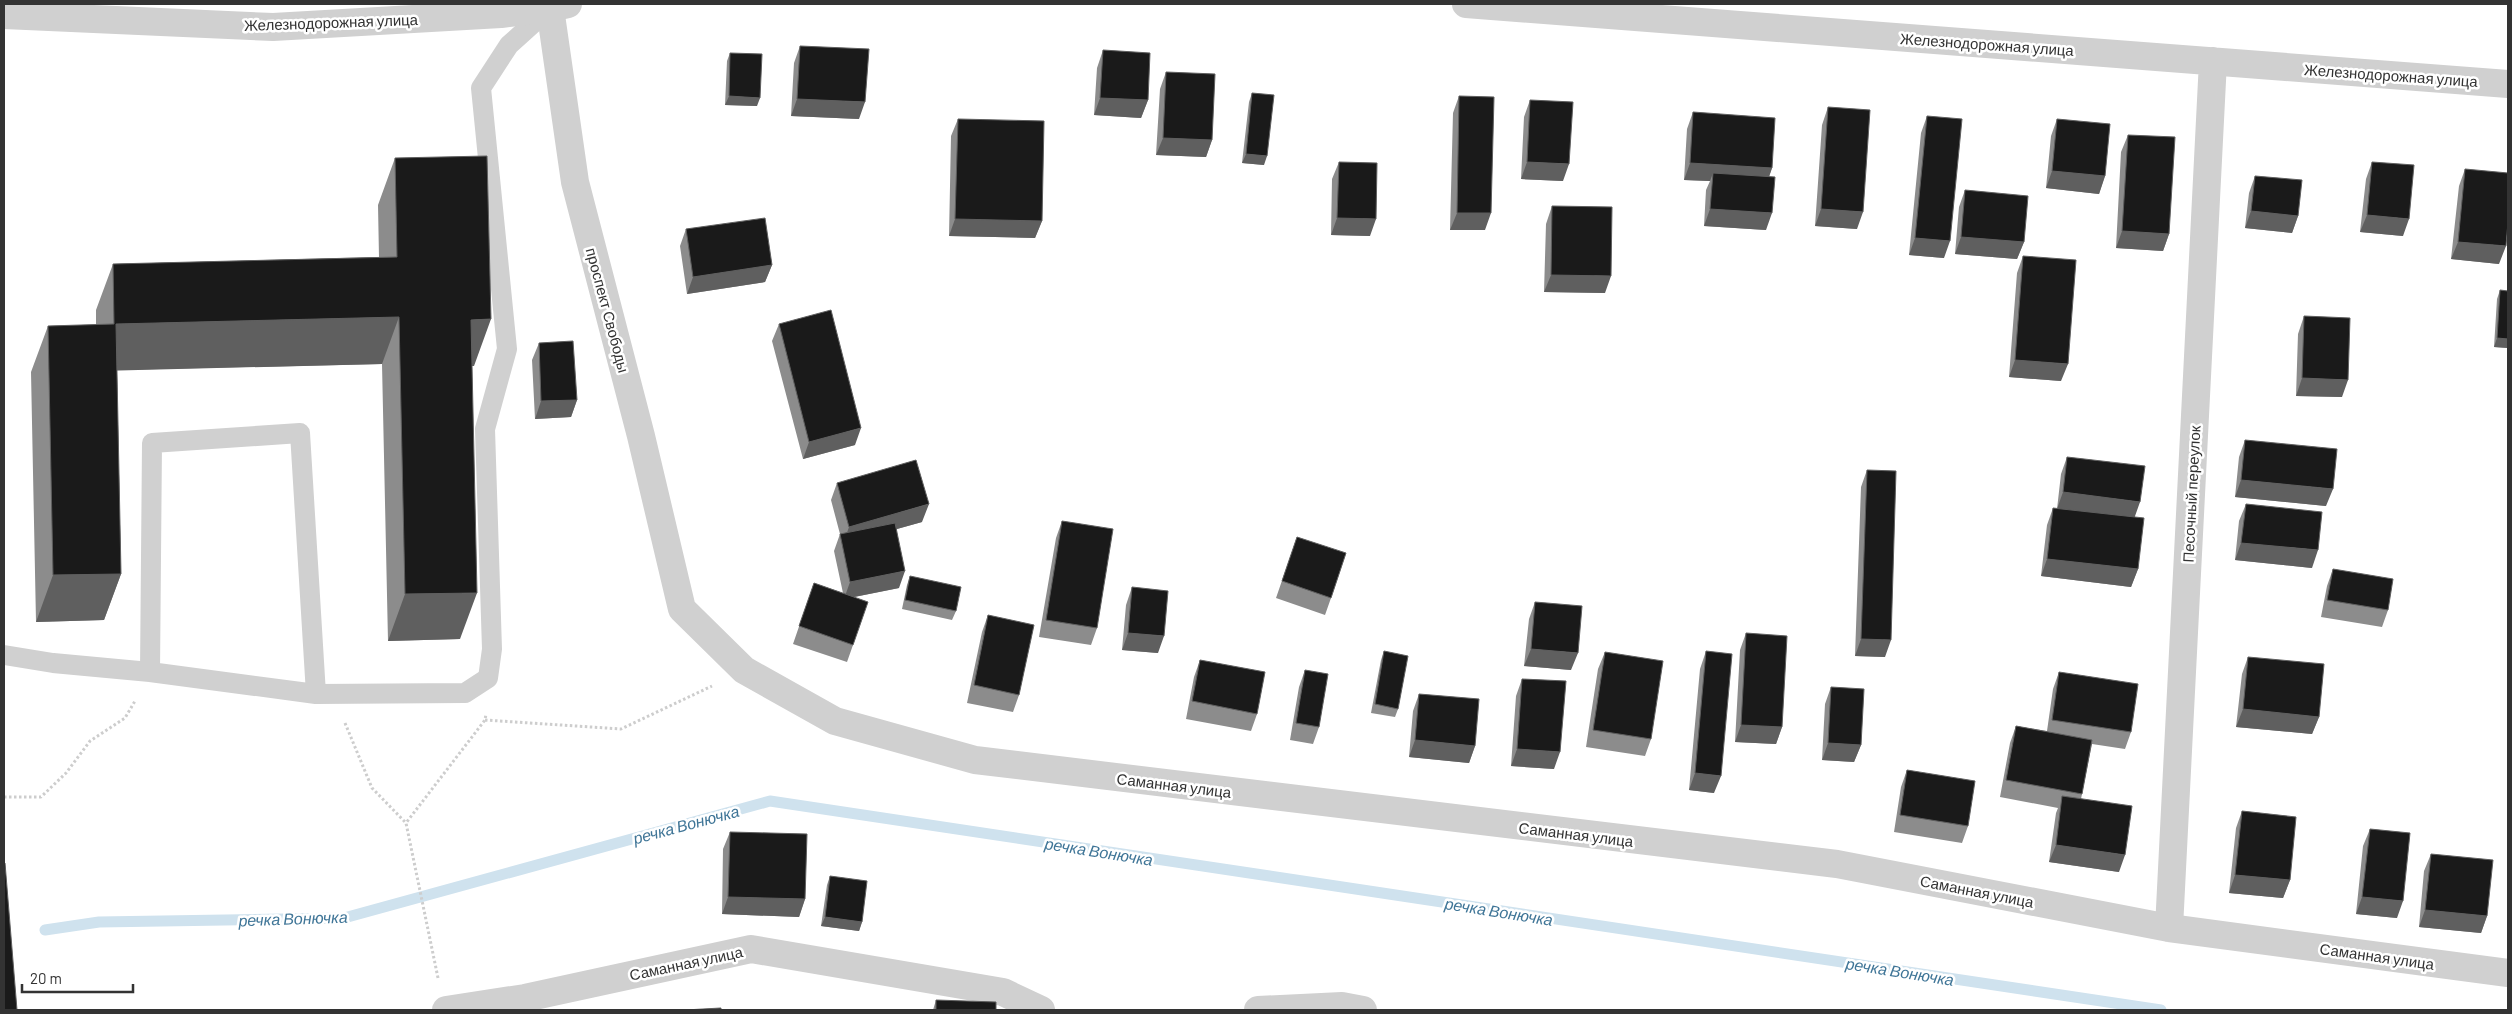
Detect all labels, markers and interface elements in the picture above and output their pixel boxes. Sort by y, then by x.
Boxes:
street label: Железнодорожная улица [244,10,419,34]
street label: Железнодорожная улица [1900,29,2075,59]
street label: Железнодорожная улица [2304,60,2479,90]
street label: проспект Свободы [583,246,633,374]
street label: Песочный переулок [2178,425,2204,563]
street label: Саманная улица [1116,769,1233,801]
water label: речка Вонючка [630,801,741,848]
street label: Саманная улица [1518,818,1635,850]
water label: речка Вонючка [1043,833,1154,869]
street label: Саманная улица [1919,871,2036,911]
water label: речка Вонючка [1443,893,1554,929]
water label: речка Вонючка [237,907,348,929]
street label: Саманная улица [2319,939,2436,973]
street label: Саманная улица [628,942,745,984]
water label: речка Вонючка [1844,953,1955,989]
scale bar [22,962,134,994]
text: 20 m [30,969,62,987]

